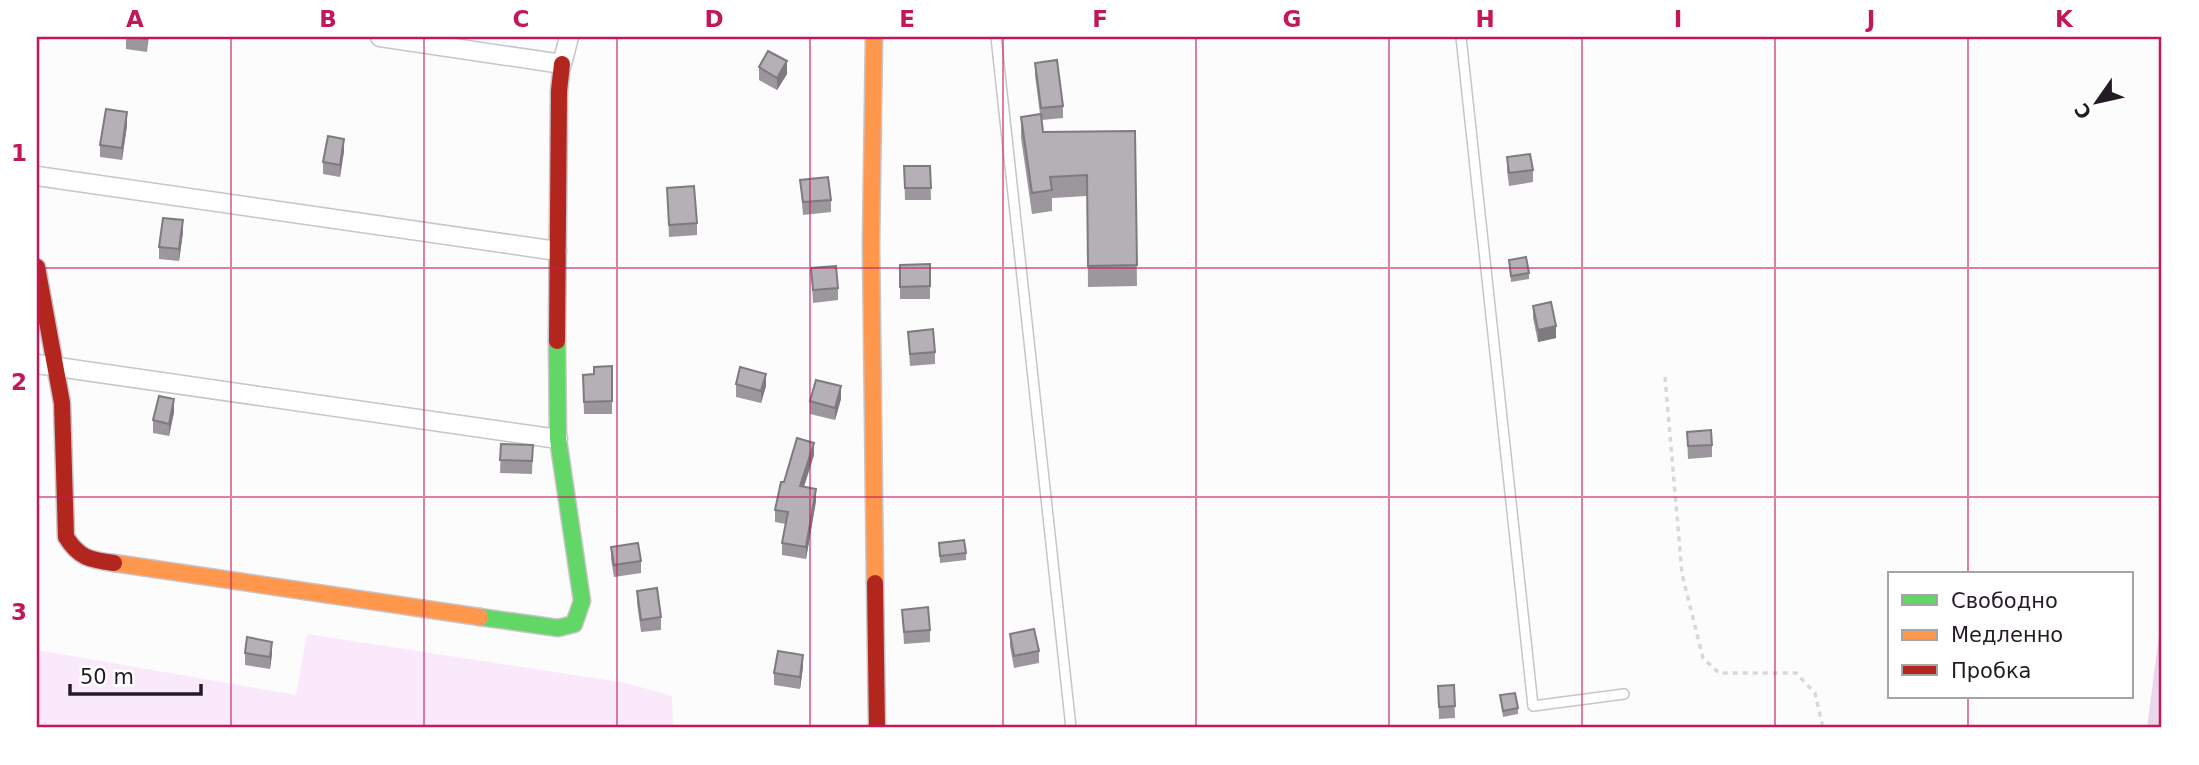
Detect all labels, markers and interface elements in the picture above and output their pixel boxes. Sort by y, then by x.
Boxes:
text: A [126,6,144,32]
text: B [319,6,337,32]
text: C [513,6,529,32]
text: D [704,6,724,32]
text: E [899,6,915,32]
text: F [1092,6,1108,32]
text: G [1283,6,1301,32]
text: H [1475,6,1495,32]
text: I [1674,6,1682,32]
text: J [1865,6,1875,32]
text: K [2055,6,2074,32]
north arrow [2062,66,2132,136]
text: С [2070,100,2096,123]
text: 1 [11,140,27,166]
text: 2 [11,369,27,395]
legend [1888,572,2132,698]
text: Свободно [1951,589,2058,613]
text: 3 [11,599,27,625]
text: Медленно [1951,623,2063,647]
scale bar [70,653,201,697]
text: Пробка [1951,659,2031,683]
text: 50 m [80,665,134,689]

